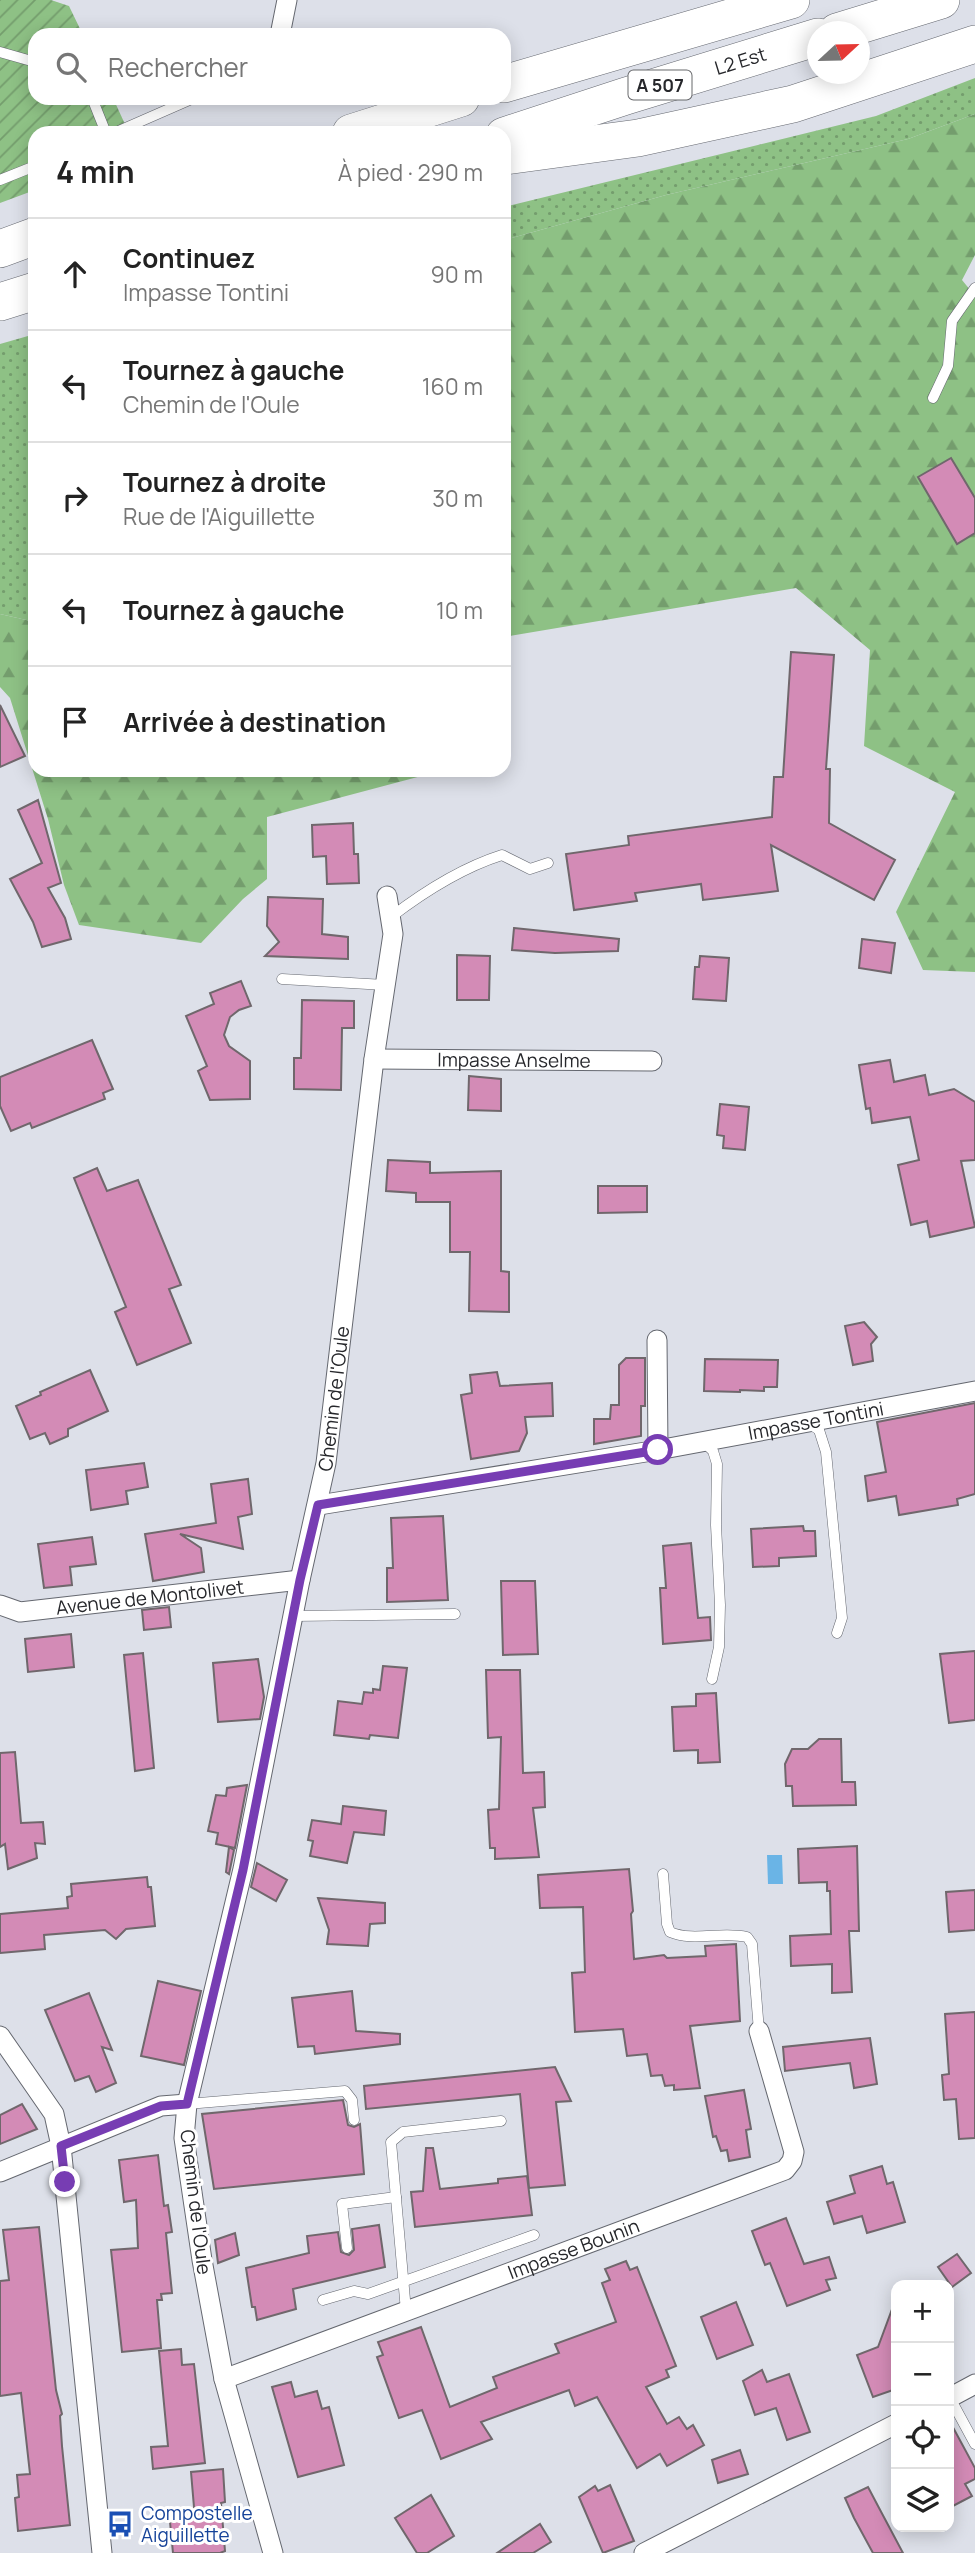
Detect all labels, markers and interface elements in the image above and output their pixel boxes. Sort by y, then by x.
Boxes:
north arrow [807,21,870,84]
search box [28,28,511,105]
street label: L2 Est [711,41,769,81]
icon: search [52,48,90,86]
text: Rechercher [108,49,248,85]
road number: A 507 [628,70,692,100]
text: 4 min [56,151,134,192]
text: À pied · 290 m [338,156,483,188]
text: Continuez [123,240,255,276]
icon: ahead [56,255,94,293]
text: 90 m [431,258,483,290]
text: Impasse Tontini [123,276,289,308]
text: Tournez à gauche [123,352,344,388]
icon: left [56,367,94,405]
text: 160 m [422,370,483,402]
text: Chemin de l'Oule [123,388,300,420]
text: Tournez à droite [123,464,326,500]
icon: right [56,479,94,517]
text: 30 m [432,482,483,514]
text: Rue de l'Aiguillette [123,500,315,532]
icon: left [56,591,94,629]
text: Tournez à gauche [123,592,344,628]
text: 10 m [436,594,483,626]
icon: arrive [56,703,94,741]
text: Arrivée à destination [123,704,386,740]
street label: Impasse Anselme [437,1046,591,1074]
street label: Chemin de l'Oule [312,1325,355,1474]
street label: Impasse Tontini [746,1395,886,1446]
route start [642,1434,673,1465]
street label: Avenue de Montolivet [55,1574,245,1621]
street label: Chemin de l'Oule [174,2128,218,2276]
route end [49,2166,80,2197]
street label: Impasse Bounin [504,2212,643,2285]
map controls [891,2280,954,2532]
button: + [891,2280,954,2343]
button: − [891,2343,954,2406]
button: locate [891,2406,954,2469]
button: layers [891,2469,954,2532]
place label: Compostelle Aiguillette [141,2500,253,2548]
bus stop icon: Compostelle Aiguillette [105,2509,135,2539]

